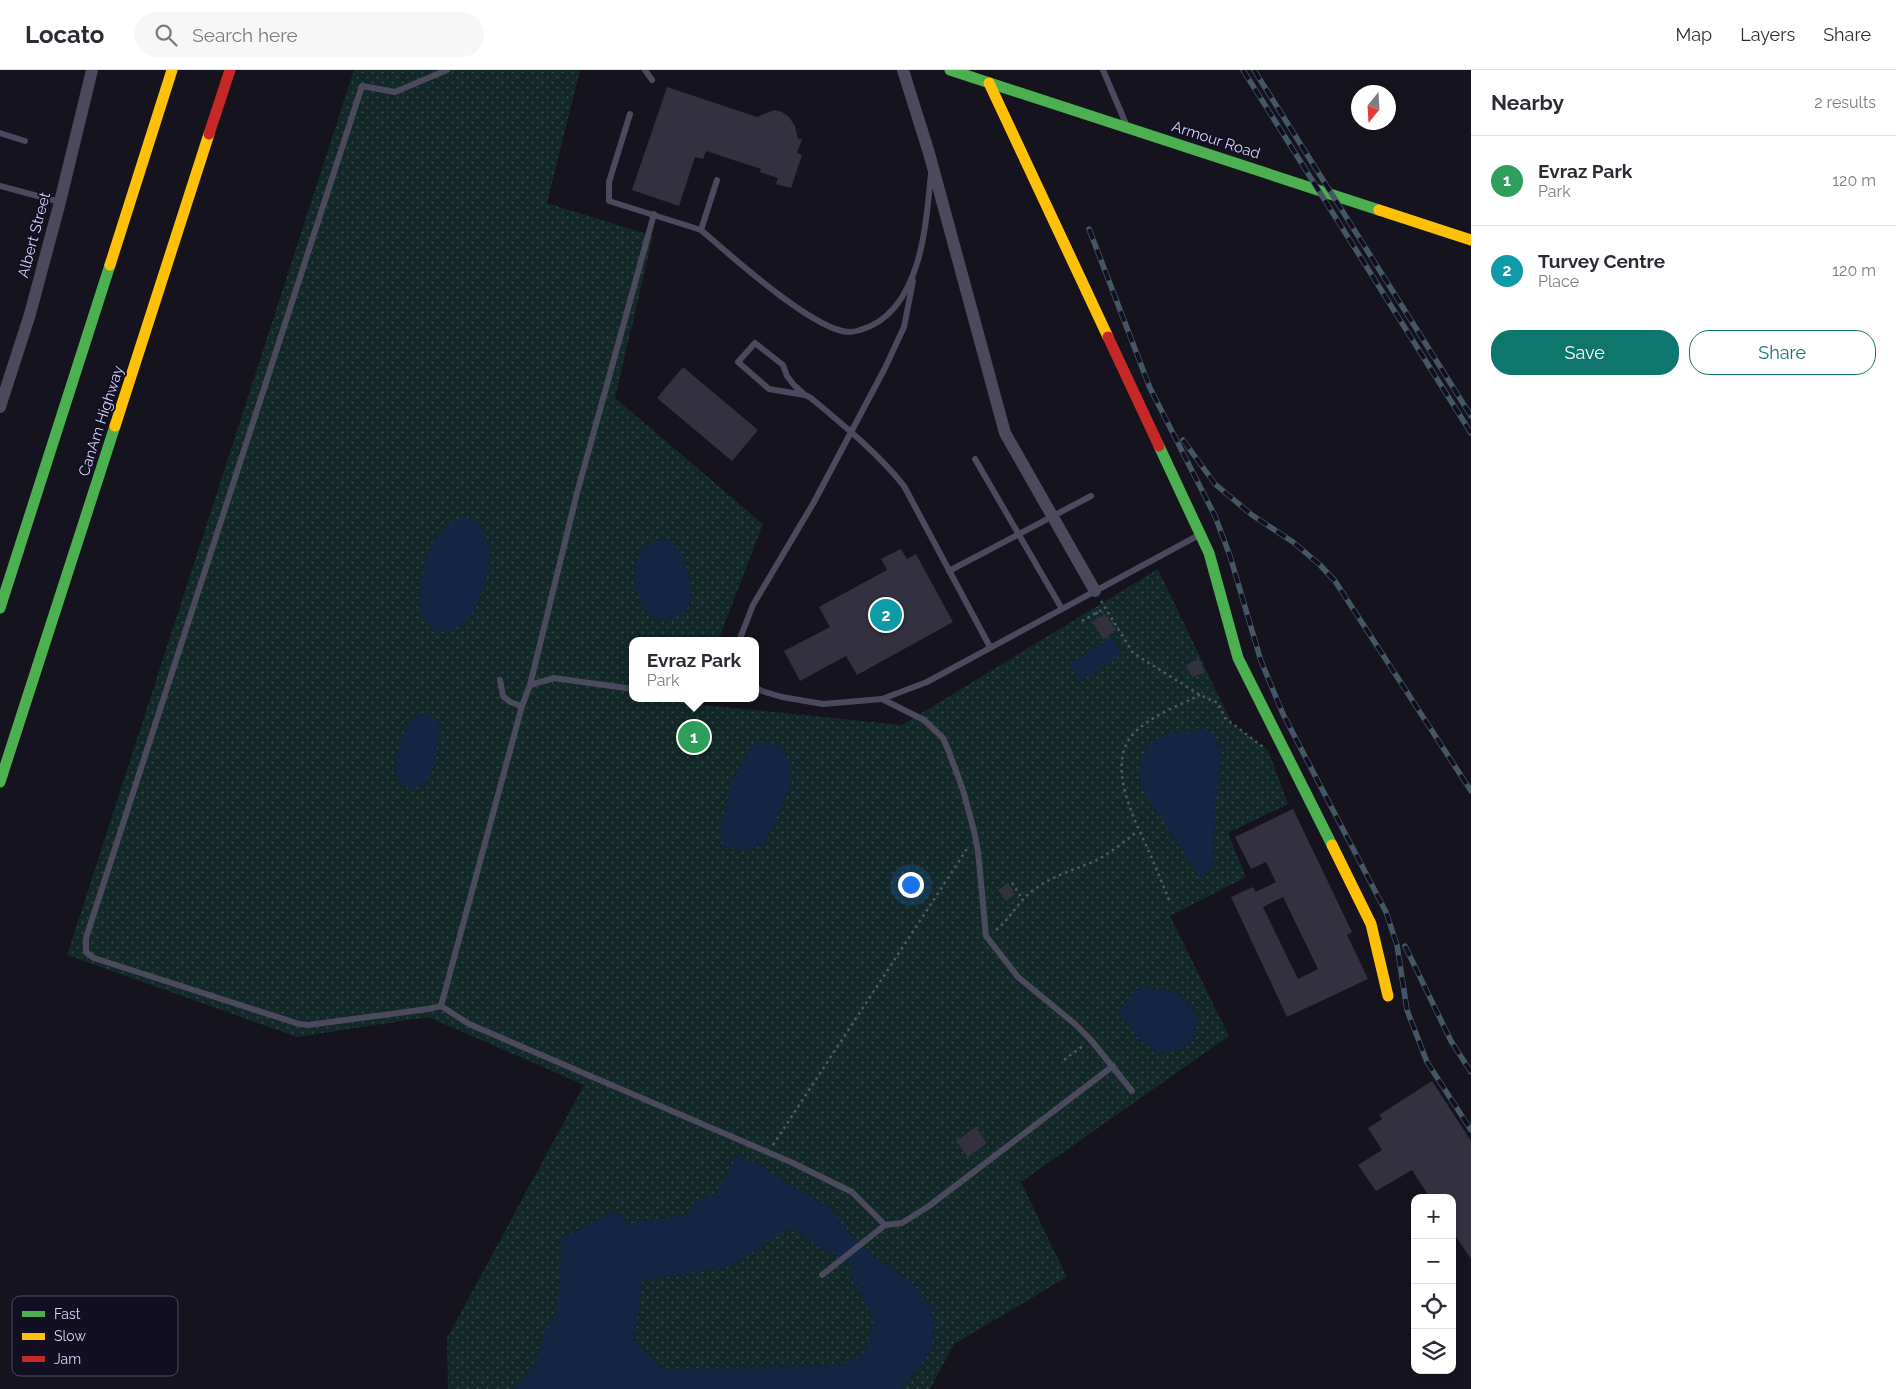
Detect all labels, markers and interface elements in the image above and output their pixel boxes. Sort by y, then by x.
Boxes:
search box [134,12,484,57]
text: Locato [25,20,104,49]
icon: search [152,21,180,49]
text: Search here [192,24,298,46]
text: Map [1676,24,1712,45]
text: Layers [1740,24,1795,45]
text: Share [1823,24,1871,45]
north arrow [1351,85,1396,130]
text: Nearby [1491,90,1564,115]
text: 2 results [1814,93,1876,112]
street label: Armour Road [1170,117,1262,163]
text: Evraz Park [1538,160,1632,182]
text: 1 [1503,171,1511,190]
text: 120 m [1832,171,1876,190]
text: Park [1538,182,1571,201]
street label: Albert Street [14,190,54,280]
text: Turvey Centre [1538,250,1665,272]
text: 2 [1502,261,1512,280]
text: 120 m [1832,261,1876,280]
text: Place [1538,272,1579,291]
button: Save [1491,330,1679,375]
button: Share [1689,330,1876,375]
street label: CanAm Highway [75,363,127,479]
pin: 2 [870,596,902,634]
popup [629,637,759,702]
text: Evraz Park [647,649,741,671]
text: Park [647,671,679,690]
pin: 1 [678,718,710,756]
your location [898,872,924,898]
map controls [1411,1194,1456,1374]
button: + [1411,1194,1456,1239]
button: − [1411,1239,1456,1284]
button: locate [1411,1284,1456,1329]
legend [12,1296,178,1376]
text: Fast [54,1306,81,1322]
text: Slow [54,1328,86,1344]
button: layers [1411,1329,1456,1374]
text: Jam [54,1351,81,1367]

